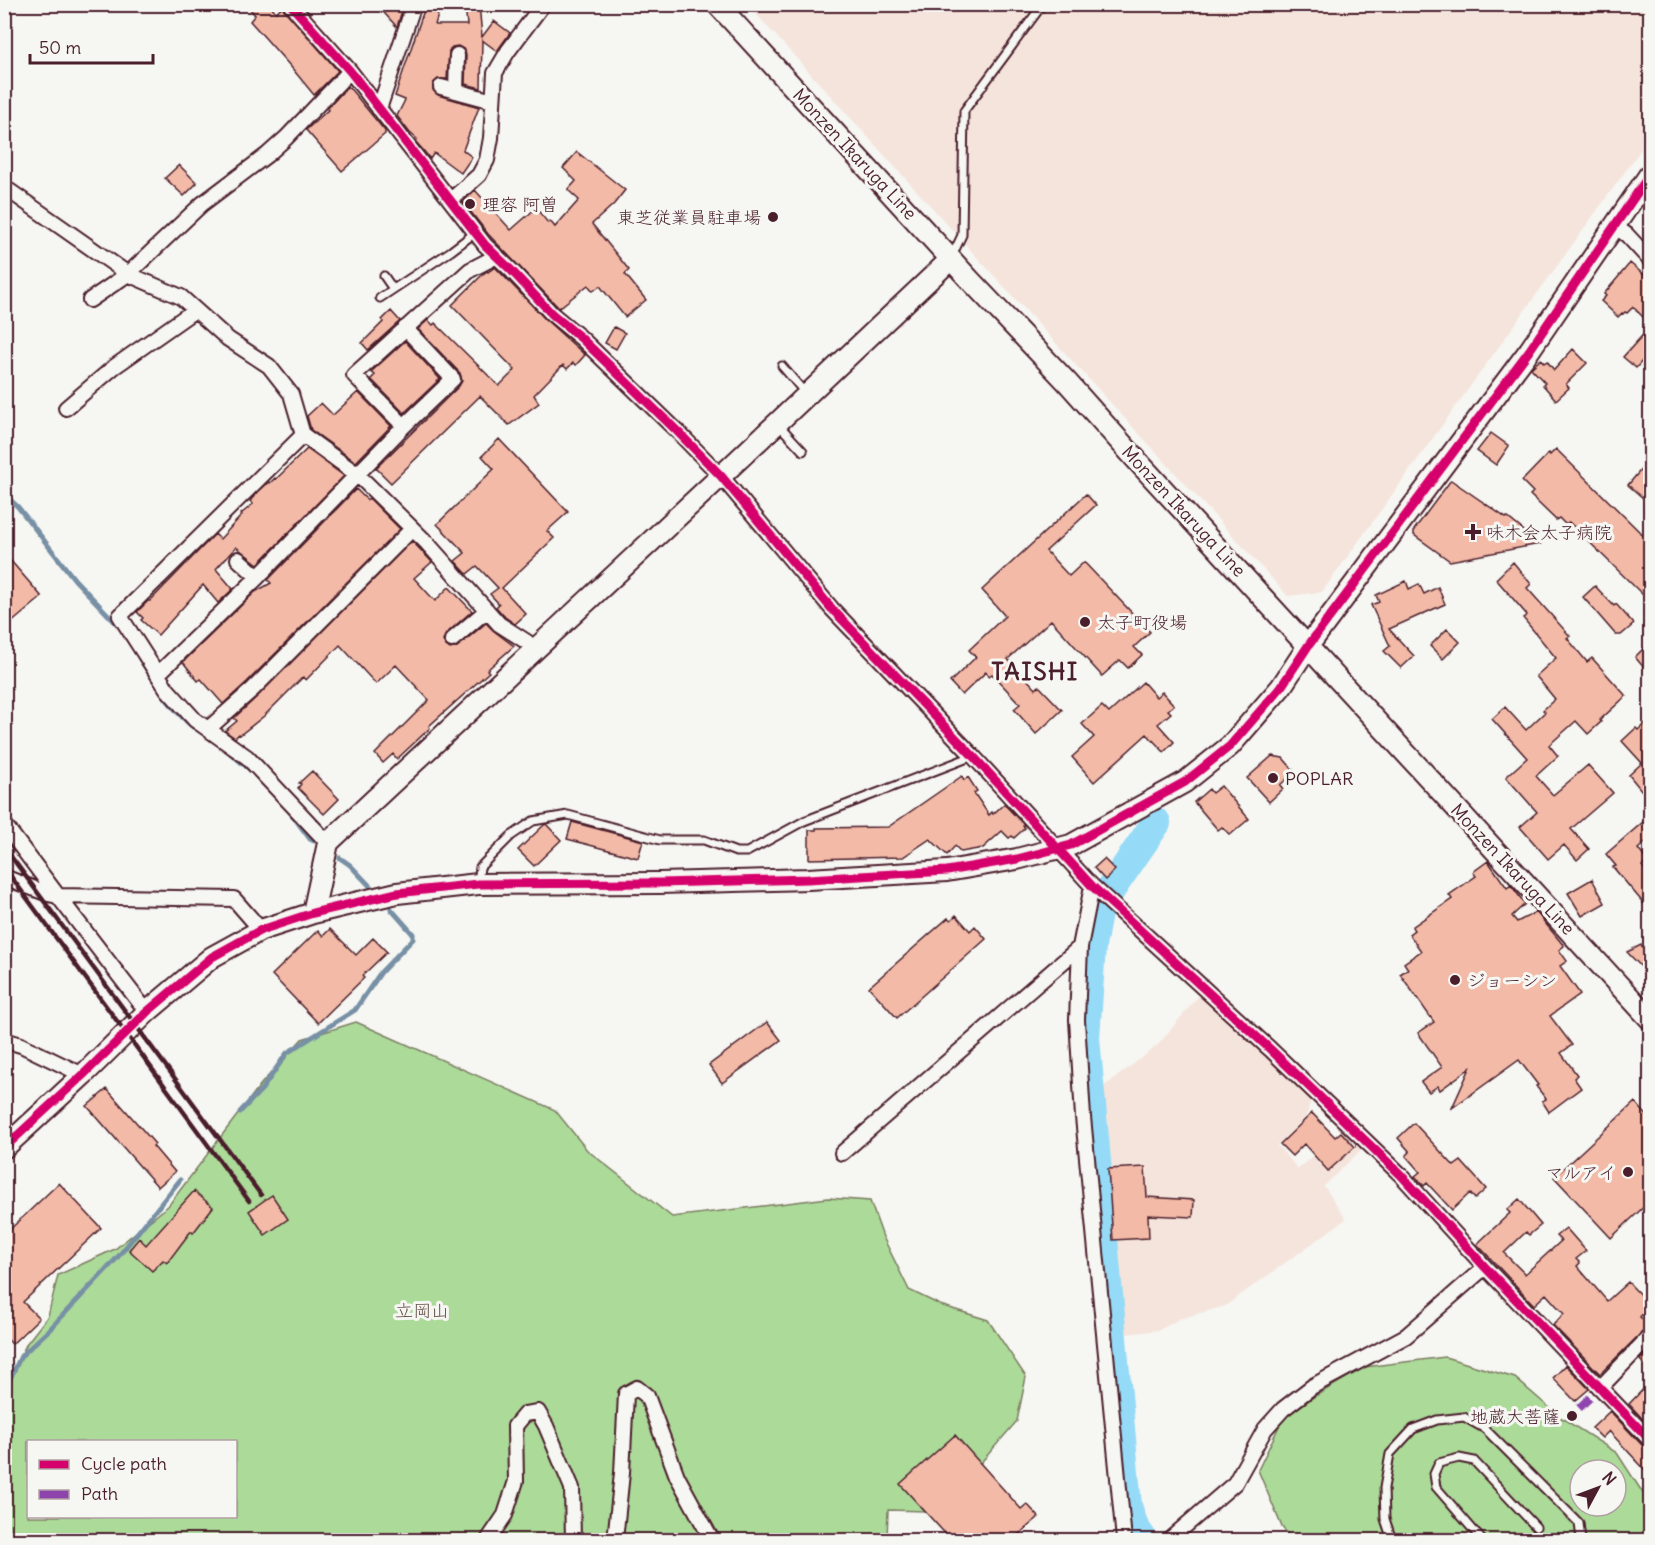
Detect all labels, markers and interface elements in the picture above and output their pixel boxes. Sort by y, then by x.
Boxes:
scale bar [30,27,153,65]
text: 50 m [39,36,81,59]
street label: Monzen Ikaruga Line [788,84,922,224]
place label: 理容 阿曽 [482,193,558,216]
marker: 理容 阿曽 [463,197,477,211]
place label: 東芝従業員駐車場 [617,206,761,229]
marker: 東芝従業員駐車場 [766,210,780,224]
street label: Monzen Ikaruga Line [1117,441,1251,581]
place label: 味木会太子病院 [1486,521,1612,544]
marker: 味木会太子病院 [1464,523,1482,541]
place label: 太子町役場 [1097,611,1187,634]
marker: 太子町役場 [1078,615,1092,629]
district label: TAISHI [991,656,1079,686]
place label: POPLAR [1285,767,1353,790]
marker: POPLAR [1266,771,1280,785]
street label: Monzen Ikaruga Line [1446,799,1580,939]
place label: ジョーシン [1467,969,1557,992]
marker: ジョーシン [1448,973,1462,987]
place label: マルアイ [1545,1161,1616,1184]
marker: マルアイ [1621,1165,1635,1179]
park label: 立岡山 [395,1299,449,1322]
place label: 地蔵大菩薩 [1470,1405,1560,1428]
marker: 地蔵大菩薩 [1565,1409,1579,1423]
legend [27,1440,237,1518]
text: Cycle path [81,1452,167,1475]
north arrow [1568,1458,1628,1518]
text: N [1598,1467,1620,1489]
text: Path [81,1482,118,1505]

